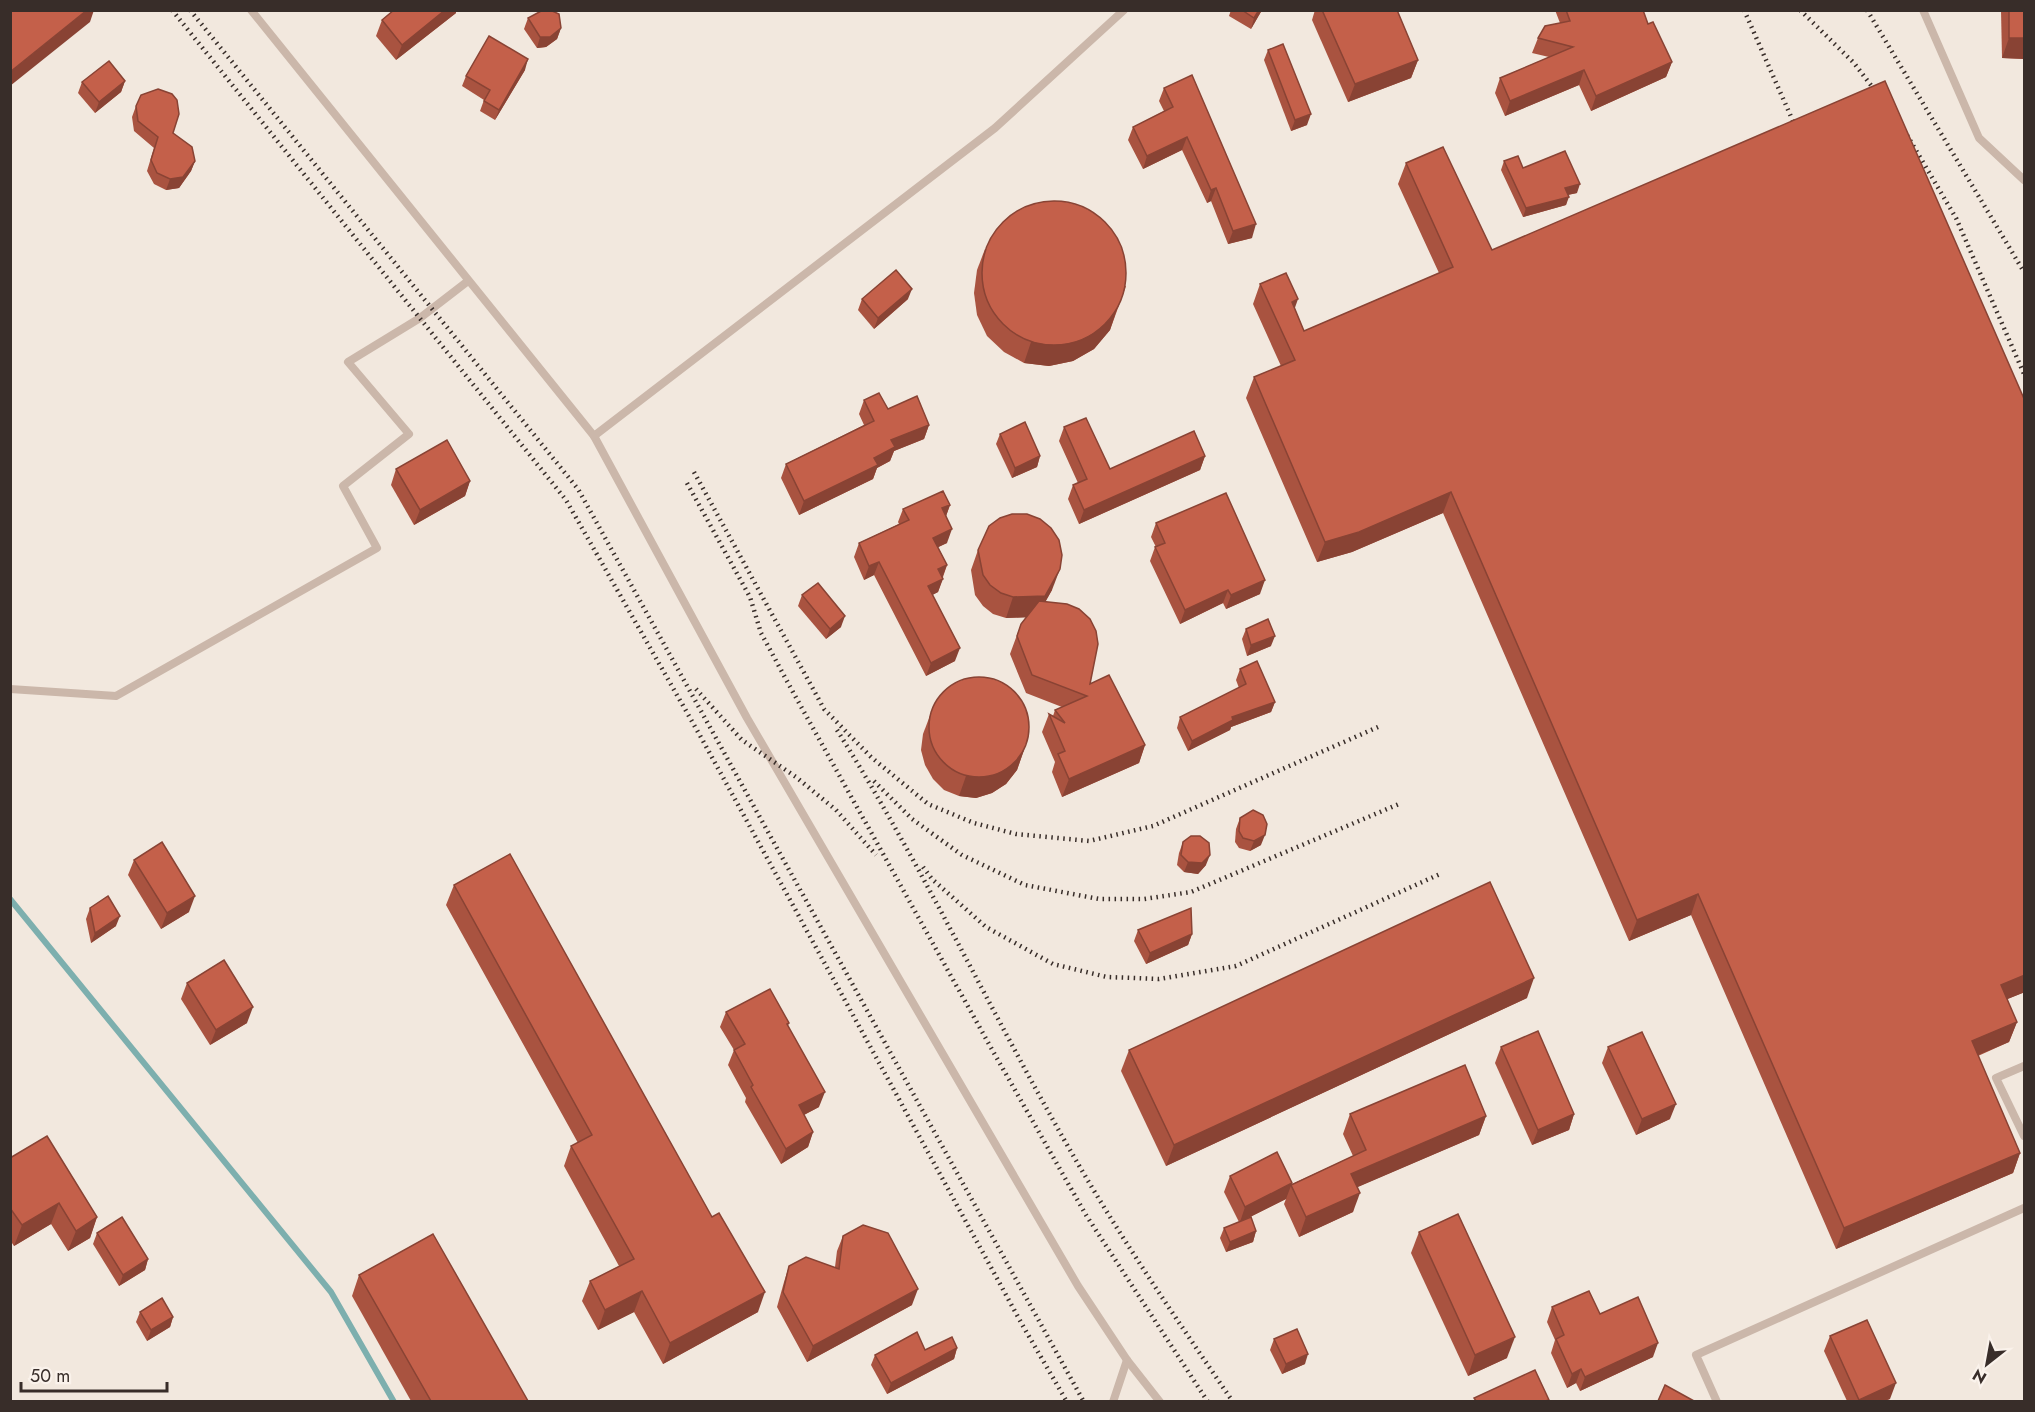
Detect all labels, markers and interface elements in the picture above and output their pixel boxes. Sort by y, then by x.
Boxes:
north arrow [1957,1334,2017,1394]
scale bar [21,1355,166,1393]
text: 50 m [30,1363,70,1389]
text: N [1968,1363,1991,1390]

